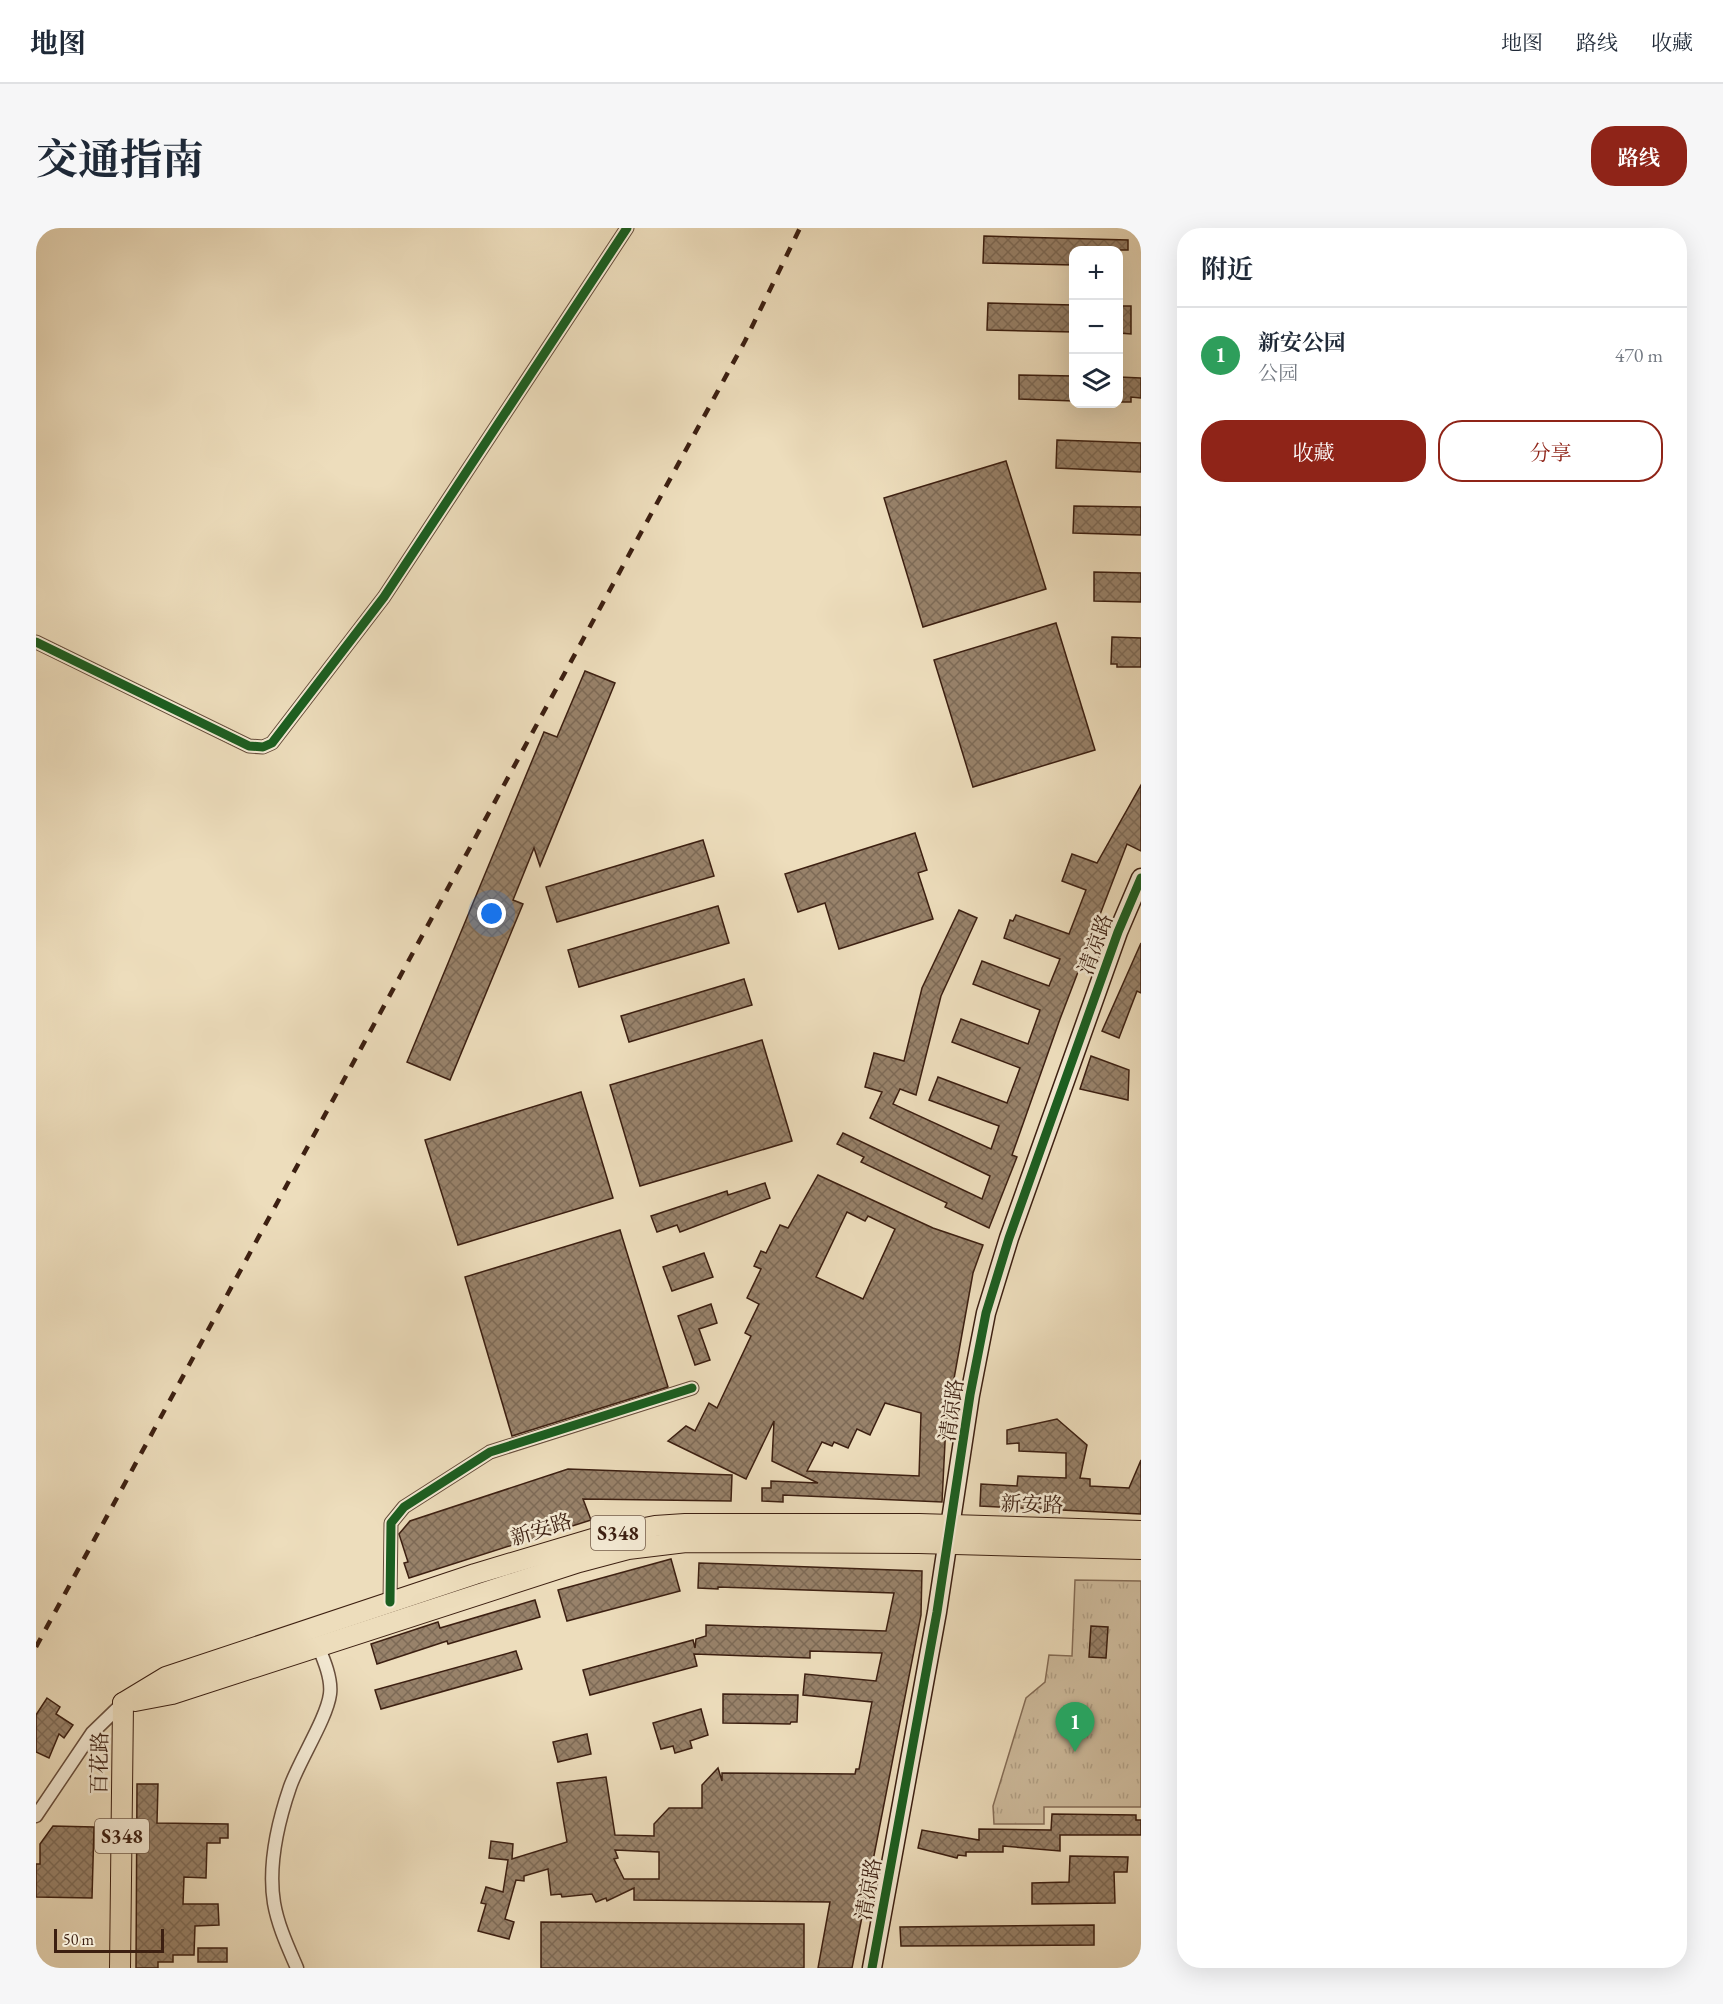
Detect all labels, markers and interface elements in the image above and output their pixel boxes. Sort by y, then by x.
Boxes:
text: 地图 [30,25,86,61]
text: 地图 [1501,29,1543,56]
text: 路线 [1576,29,1618,56]
text: 收藏 [1651,29,1693,56]
button: 路线 [1591,126,1687,186]
text: 交通指南 [36,132,204,187]
map controls [1069,246,1123,408]
button: + [1069,246,1123,300]
text: 附近 [1201,252,1253,286]
button: − [1069,300,1123,354]
text: 新安公园 [1258,328,1346,357]
text: 1 [1215,342,1226,368]
text: 470 m [1615,342,1663,368]
button: layers [1069,354,1123,408]
text: 公园 [1258,360,1298,386]
button: 收藏 [1201,420,1426,482]
button: 分享 [1438,420,1663,482]
your location [477,899,506,928]
street label: 清凉路 [1072,910,1118,978]
street label: 清凉路 [933,1377,969,1443]
street label: 新安路 [1000,1489,1064,1519]
street label: 新安路 [507,1507,575,1551]
road number: S348 [591,1516,645,1550]
pin: 1 [1056,1702,1094,1752]
street label: 百花路 [85,1731,113,1795]
road number: S348 [95,1819,149,1853]
street label: 清凉路 [849,1856,887,1922]
scale bar [54,1926,164,1954]
text: 50 m [63,1929,94,1950]

